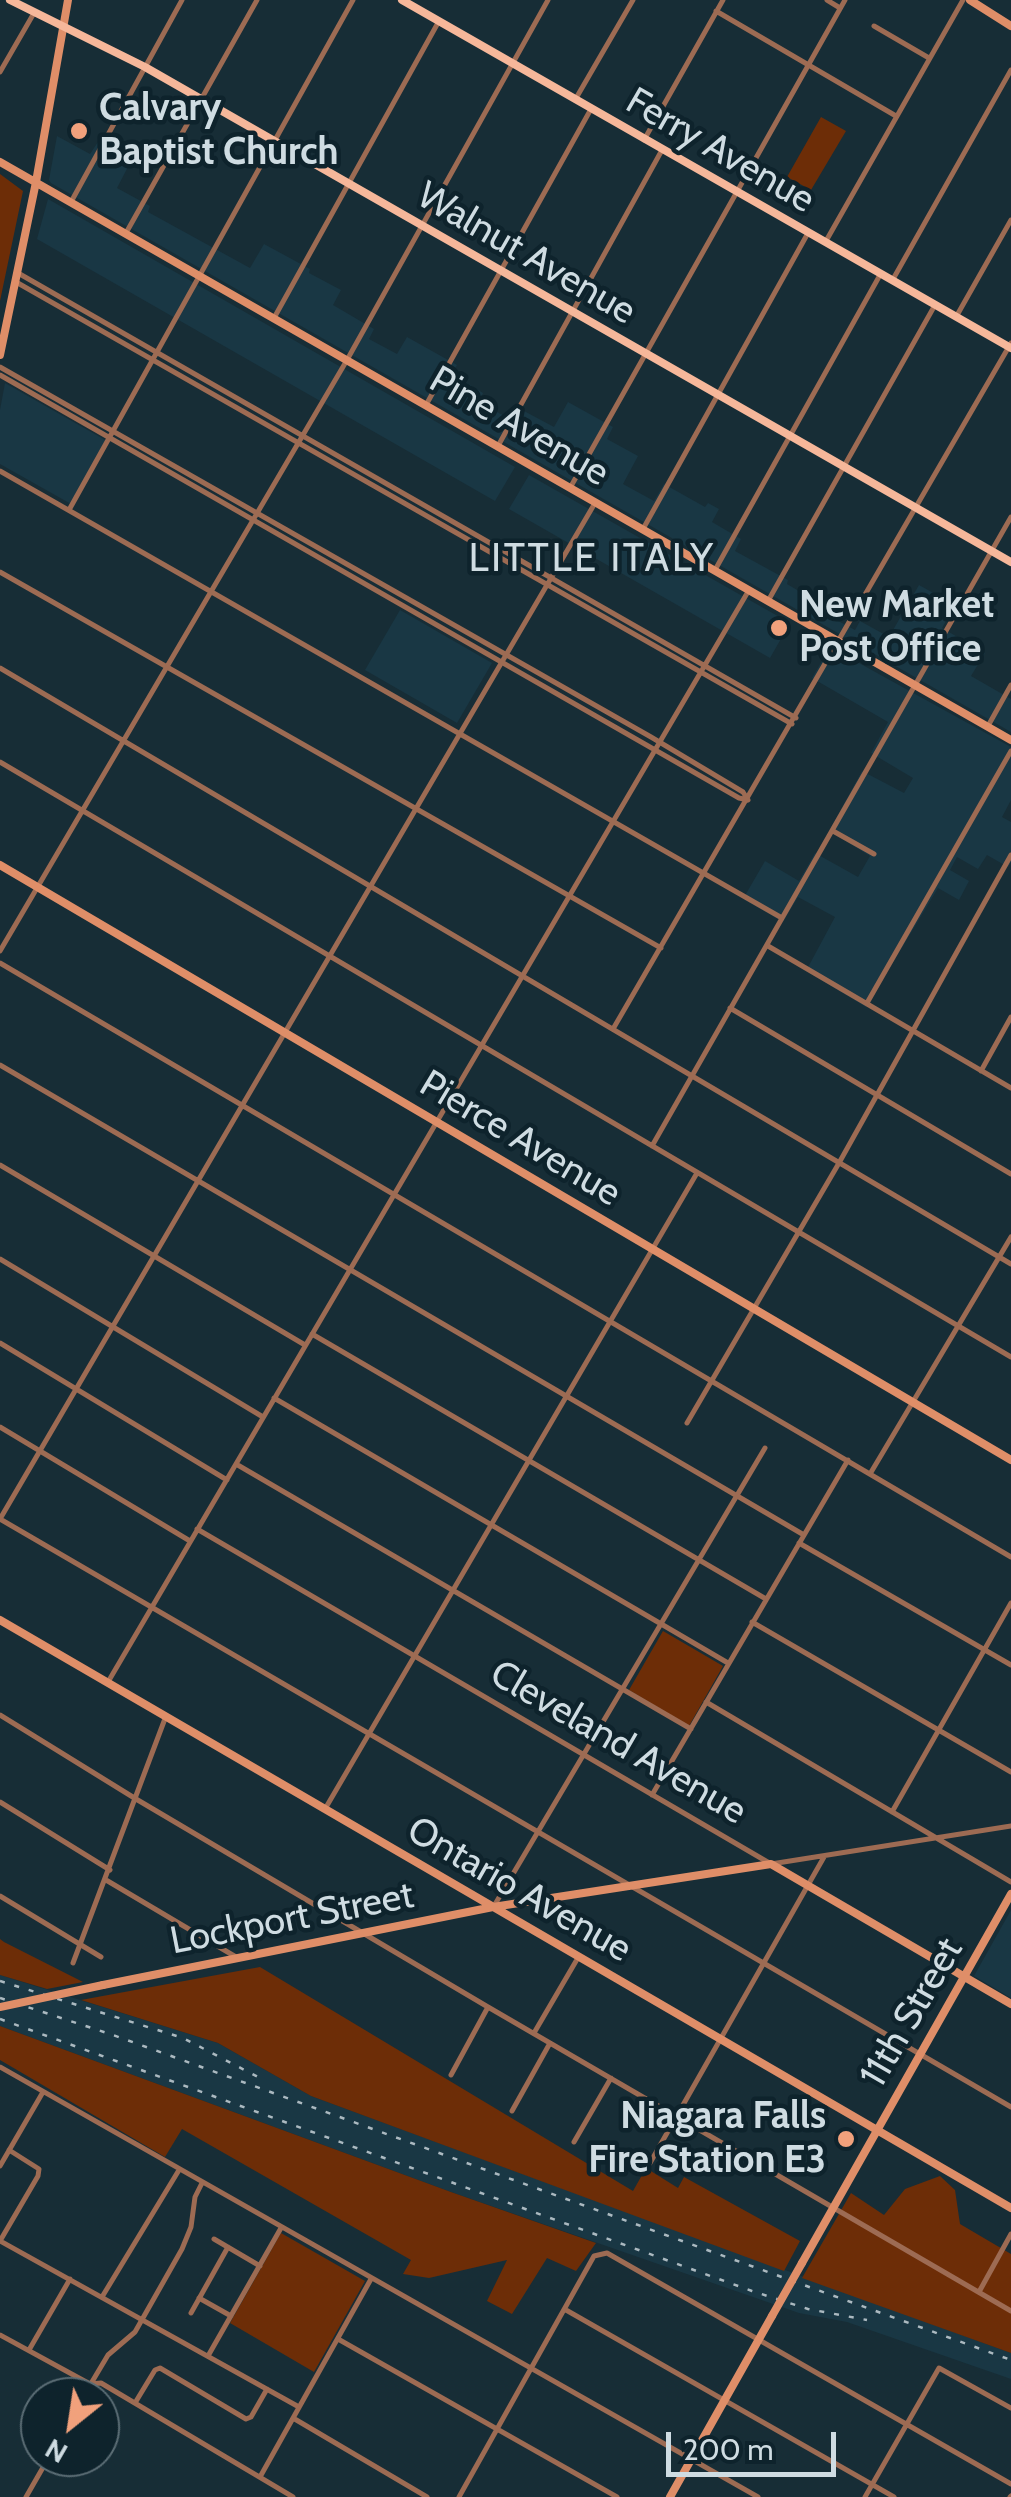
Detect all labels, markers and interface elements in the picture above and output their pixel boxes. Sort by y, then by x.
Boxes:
street label: Ferry Avenue [618,79,822,223]
place label: Calvary Baptist Church [99,86,338,175]
marker: Calvary Baptist Church [68,120,90,142]
street label: Walnut Avenue [409,173,643,335]
street label: Pine Avenue [421,357,617,497]
district label: LITTLE ITALY [469,535,715,583]
place label: New Market Post Office [799,583,994,672]
marker: New Market Post Office [768,617,790,639]
street label: Pierce Avenue [411,1061,629,1217]
street label: Cleveland Avenue [482,1651,754,1835]
street label: Ontario Avenue [399,1808,639,1972]
street label: Lockport Street [166,1873,418,1965]
street label: 11th Street [851,1930,973,2096]
place label: Niagara Falls Fire Station E3 [588,2094,826,2184]
marker: Niagara Falls Fire Station E3 [835,2128,857,2150]
north arrow [20,2377,120,2477]
scale bar [671,2412,841,2474]
text: 200 m [683,2431,774,2468]
text: N [39,2432,73,2471]

